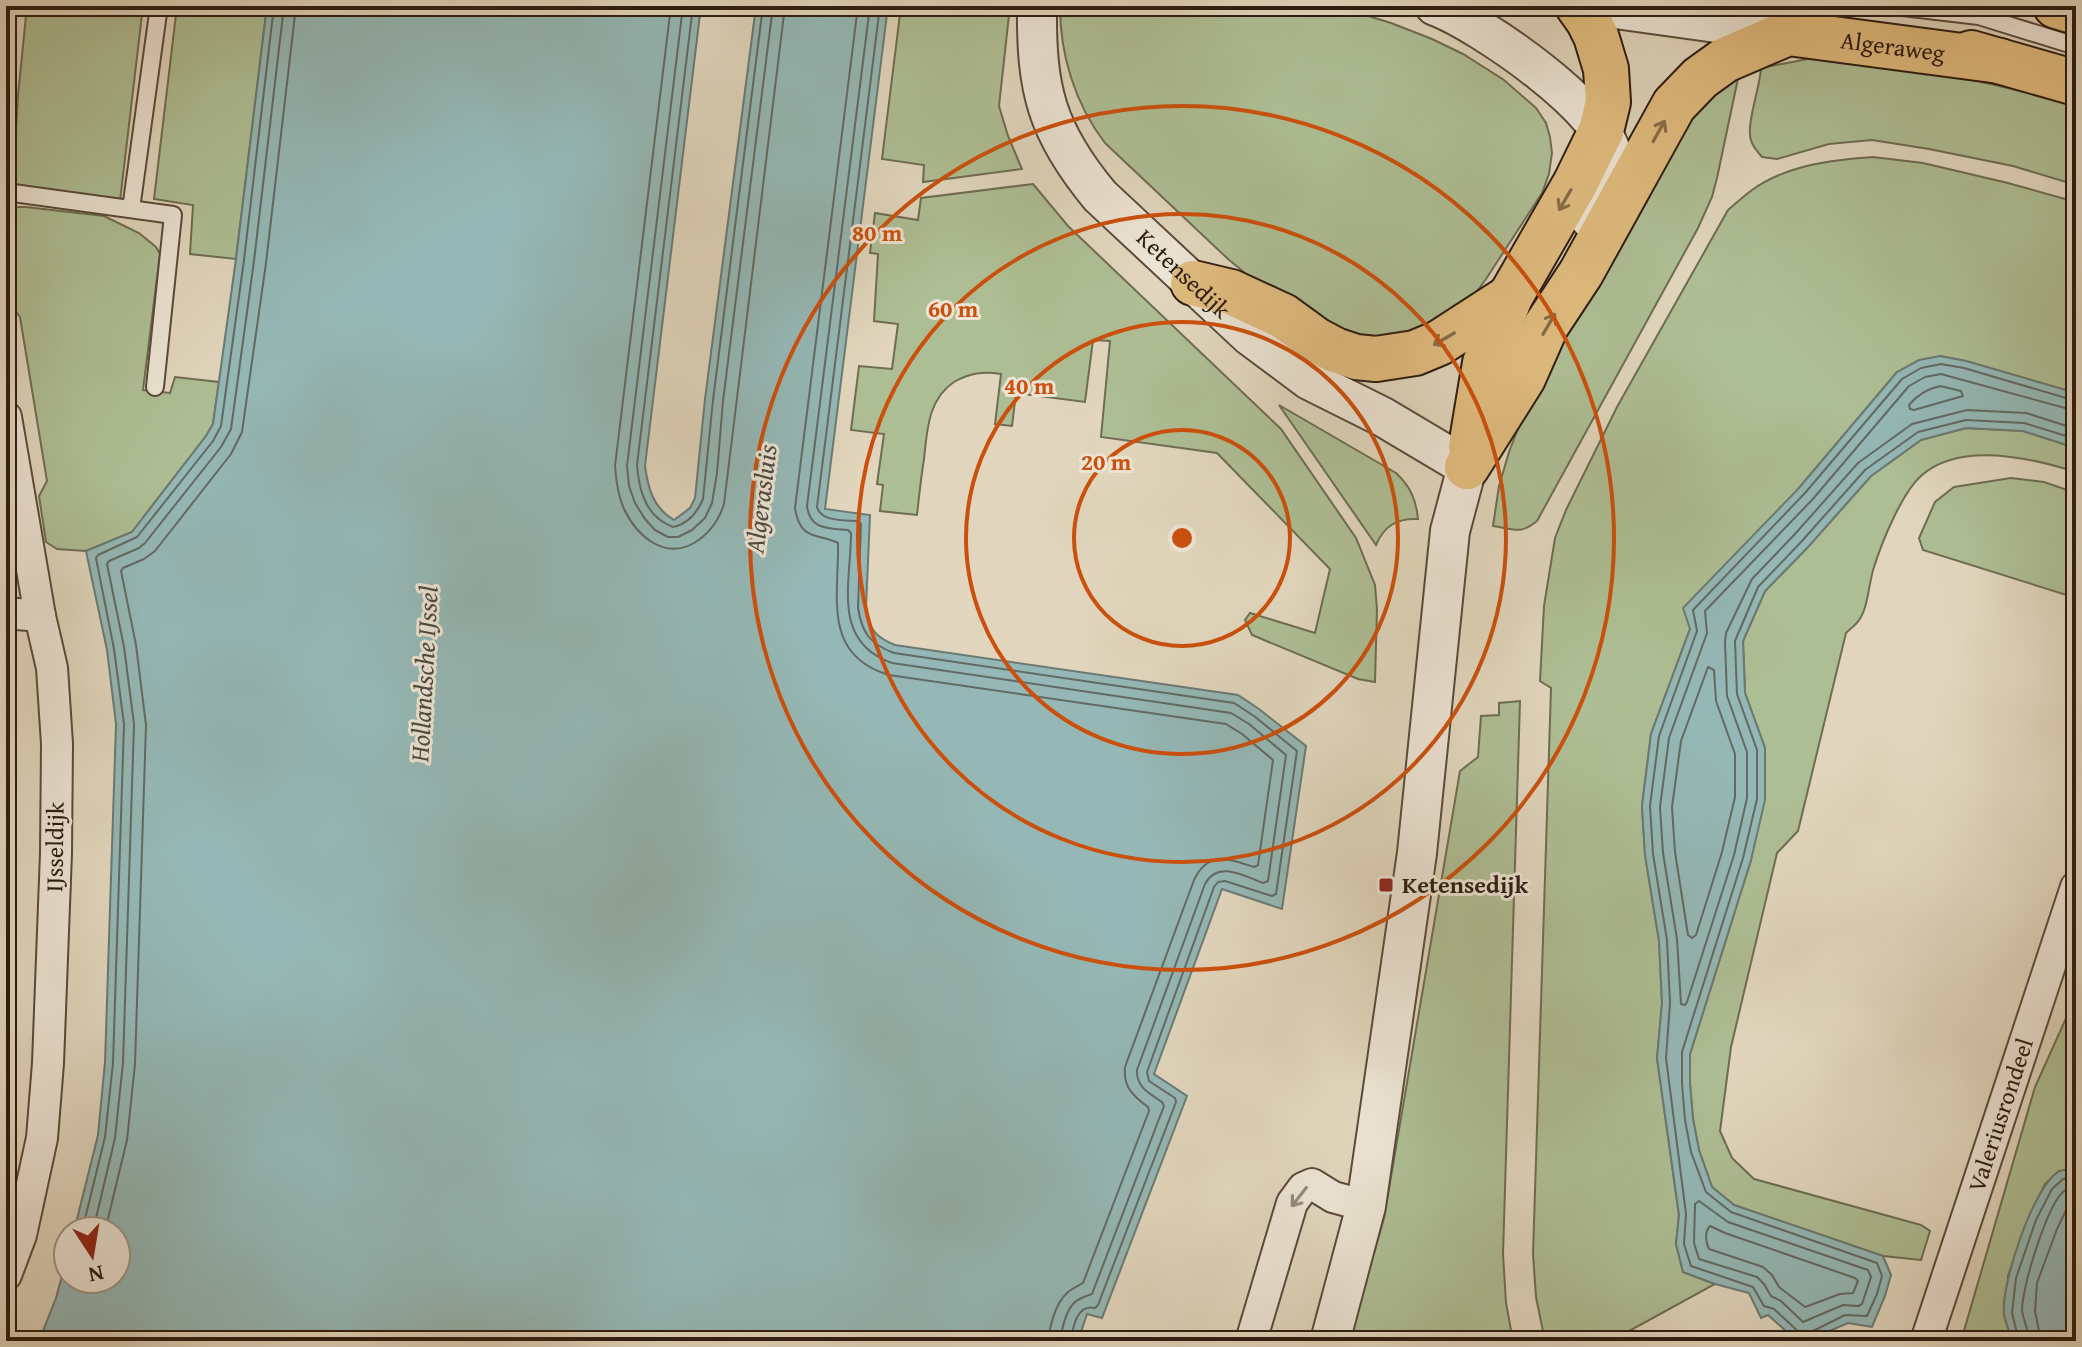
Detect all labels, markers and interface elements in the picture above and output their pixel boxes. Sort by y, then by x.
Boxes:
street label: Algeraweg [1838,22,1947,71]
one-way arrow [1652,120,1667,144]
one-way arrow [1557,188,1573,211]
text: 80 m [852,215,903,250]
street label: Ketensedijk [1129,221,1239,327]
text: 60 m [928,291,979,326]
one-way arrow [1541,313,1557,336]
one-way arrow [1433,331,1456,347]
text: 40 m [1004,368,1055,403]
water label: Algerasluis [734,442,787,557]
text: 20 m [1081,444,1132,479]
centre of rings [1168,524,1196,552]
water label: Hollandsche IJssel [399,585,448,764]
street label: IJsseldijk [36,801,73,892]
place label: Ketensedijk [1402,867,1528,902]
marker: Ketensedijk [1377,876,1395,894]
street label: Valeriusrondeel [1958,1033,2042,1196]
one-way arrow [1290,1187,1308,1208]
north arrow [52,1215,132,1295]
text: N [85,1257,107,1292]

